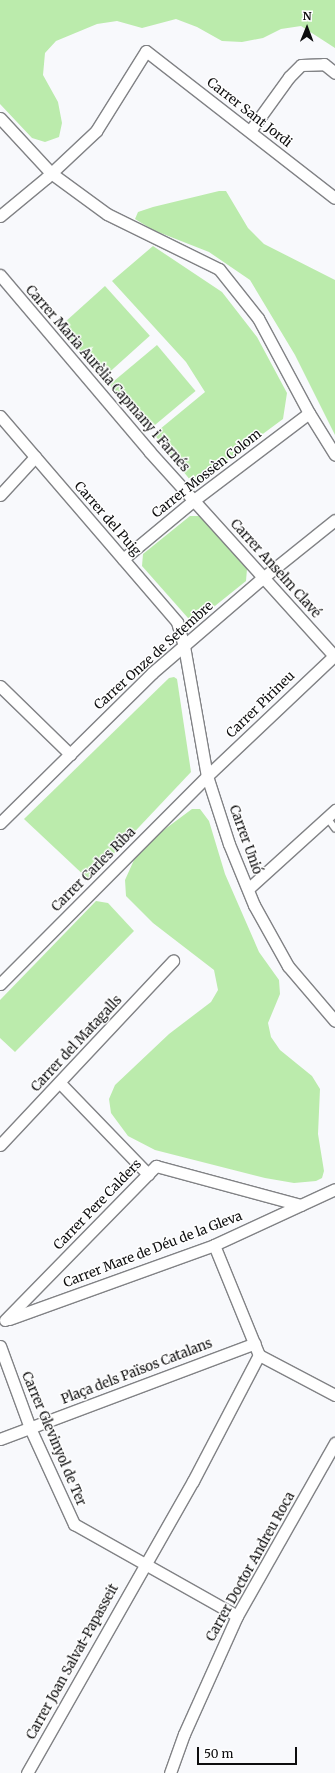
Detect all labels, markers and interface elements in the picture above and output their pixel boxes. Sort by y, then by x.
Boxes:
north arrow [287,8,327,48]
text: N [303,9,312,23]
street label: Carrer Sant Jordi [203,75,295,151]
street label: Carrer Maria Aurèlia Capmany i Farnés [22,283,192,475]
street label: Carrer Mossèn Colom [149,426,265,522]
street label: Carrer del Puig [71,479,143,559]
street label: Carrer Anselm Clavé [227,517,323,621]
street label: Carrer Onze de Setembre [91,598,217,714]
street label: Carrer Pirineu [224,669,298,741]
street label: Carrer Unió [225,803,265,877]
street label: Carrer Carles Riba [49,825,139,915]
street label: Carrer del Matagalls [28,993,126,1095]
street label: Carrer Pere Calders [51,1157,145,1253]
street label: Carrer Mare de Déu de la Gleva [61,1209,245,1291]
street label: Plaça dels Països Catalans [59,1336,215,1408]
street label: Carrer Glevinyol de Ter [18,1370,88,1508]
street label: Carrer Doctor Andreu Roca [203,1490,299,1644]
street label: Carrer Joan Salvat-Papasseit [24,1582,122,1742]
scale bar [199,1739,299,1765]
text: 50 m [204,1746,233,1761]

